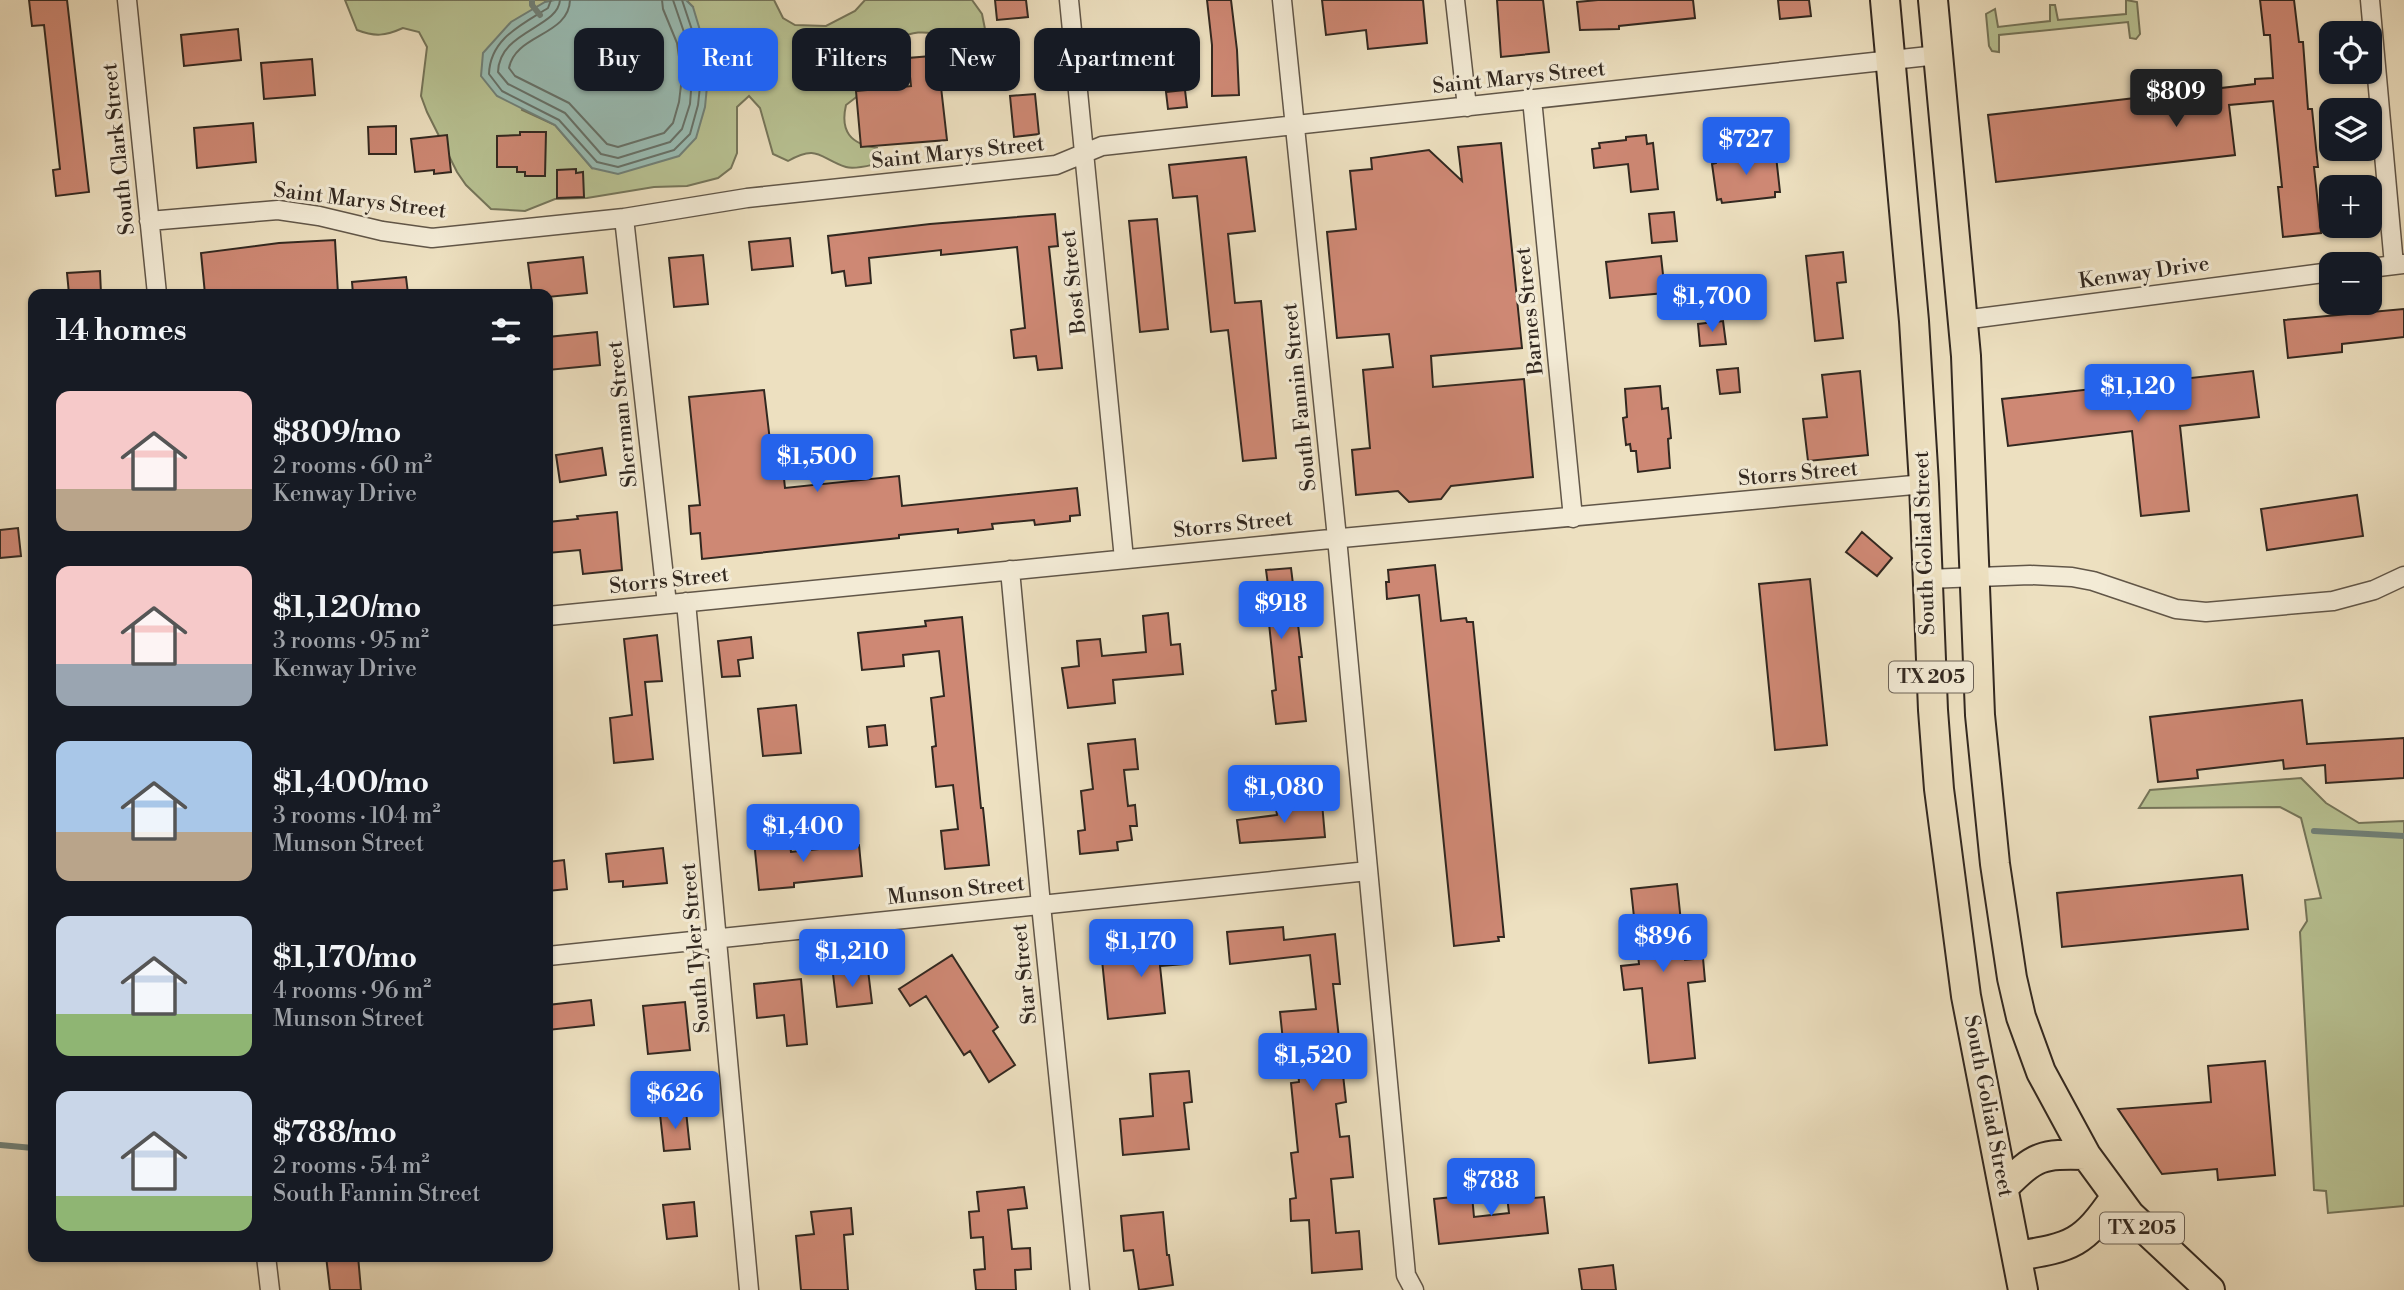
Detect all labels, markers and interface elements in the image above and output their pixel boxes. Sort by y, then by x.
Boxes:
map controls [2319,21,2382,315]
button: locate [2319,21,2382,84]
chip: Buy [574,28,664,91]
chip: Rent [678,28,778,91]
chip: Filters [792,28,911,91]
chip: New [925,28,1020,91]
chip: Apartment [1034,28,1200,91]
street label: Saint Marys Street [1431,56,1607,100]
street label: South Clark Street [97,61,141,236]
pin: $809 [2135,69,2217,129]
text: $809 [2146,78,2206,106]
button: layers [2319,98,2382,161]
pin: $727 [1705,118,1787,177]
text: $727 [1719,126,1773,154]
street label: Saint Marys Street [870,131,1046,175]
button: + [2319,175,2382,238]
street label: Saint Marys Street [272,178,448,225]
street label: Bost Street [1056,228,1093,336]
street label: Barnes Street [1510,245,1550,377]
street label: Kenway Drive [2077,251,2211,295]
button: − [2319,252,2382,315]
pin: $1,700 [1655,274,1769,334]
text: $1,700 [1673,283,1751,311]
street label: South Fannin Street [1277,301,1323,492]
text: 14 homes [56,312,187,350]
icon: filters [487,312,525,350]
street label: Sherman Street [602,339,644,489]
pin: $1,120 [2081,364,2195,424]
text: $1,120 [2101,373,2175,401]
text: $809/mo [273,414,401,452]
icon: home [112,419,196,503]
pin: $1,500 [760,434,874,494]
text: $1,500 [777,443,857,471]
street label: South Goliad Street [1909,450,1941,636]
text: 2 rooms · 60 m² [273,452,432,480]
street label: Storrs Street [1737,456,1860,492]
text: Kenway Drive [273,480,417,508]
street label: Storrs Street [1172,506,1295,544]
street label: Storrs Street [608,562,731,600]
pin: $918 [1240,582,1322,641]
text: $1,120/mo [273,589,421,627]
text: $918 [1255,590,1307,618]
icon: home [112,594,196,678]
text: 3 rooms · 95 m² [273,627,429,655]
text: Kenway Drive [273,655,417,683]
road number: TX 205 [1889,662,1973,692]
text: $1,400/mo [273,764,429,802]
pin: $1,080 [1227,766,1341,825]
icon: home [112,769,196,853]
text: $1,080 [1244,774,1324,802]
text: 3 rooms · 104 m² [273,802,441,830]
pin: $1,400 [746,804,860,864]
text: $1,400 [763,813,843,841]
text: Munson Street [273,830,424,858]
street label: South Tyler Street [676,861,716,1034]
street label: Munson Street [886,871,1027,911]
pin: $896 [1622,914,1704,974]
pin: $1,170 [1084,920,1198,979]
street label: Star Street [1007,922,1043,1026]
text: $896 [1634,923,1692,951]
text: $1,170 [1105,928,1177,956]
pin: $1,210 [795,930,909,989]
text: $1,210 [815,938,889,966]
text: $1,170/mo [273,939,417,977]
icon: home [112,944,196,1028]
text: 4 rooms · 96 m² [273,977,431,1005]
text: Munson Street [273,1005,424,1033]
street label: South Goliad Street [1958,1013,2018,1200]
pin: $1,520 [1256,1034,1370,1093]
text: $1,520 [1274,1042,1352,1070]
pin: $626 [634,1072,716,1131]
text: $626 [646,1080,704,1108]
text: $788/mo [273,1114,397,1152]
icon: home [112,1119,196,1203]
text: 2 rooms · 54 m² [273,1152,430,1180]
pin: $788 [1450,1158,1532,1218]
text: $788 [1463,1167,1519,1195]
text: South Fannin Street [273,1180,480,1208]
road number: TX 205 [2100,1212,2184,1244]

